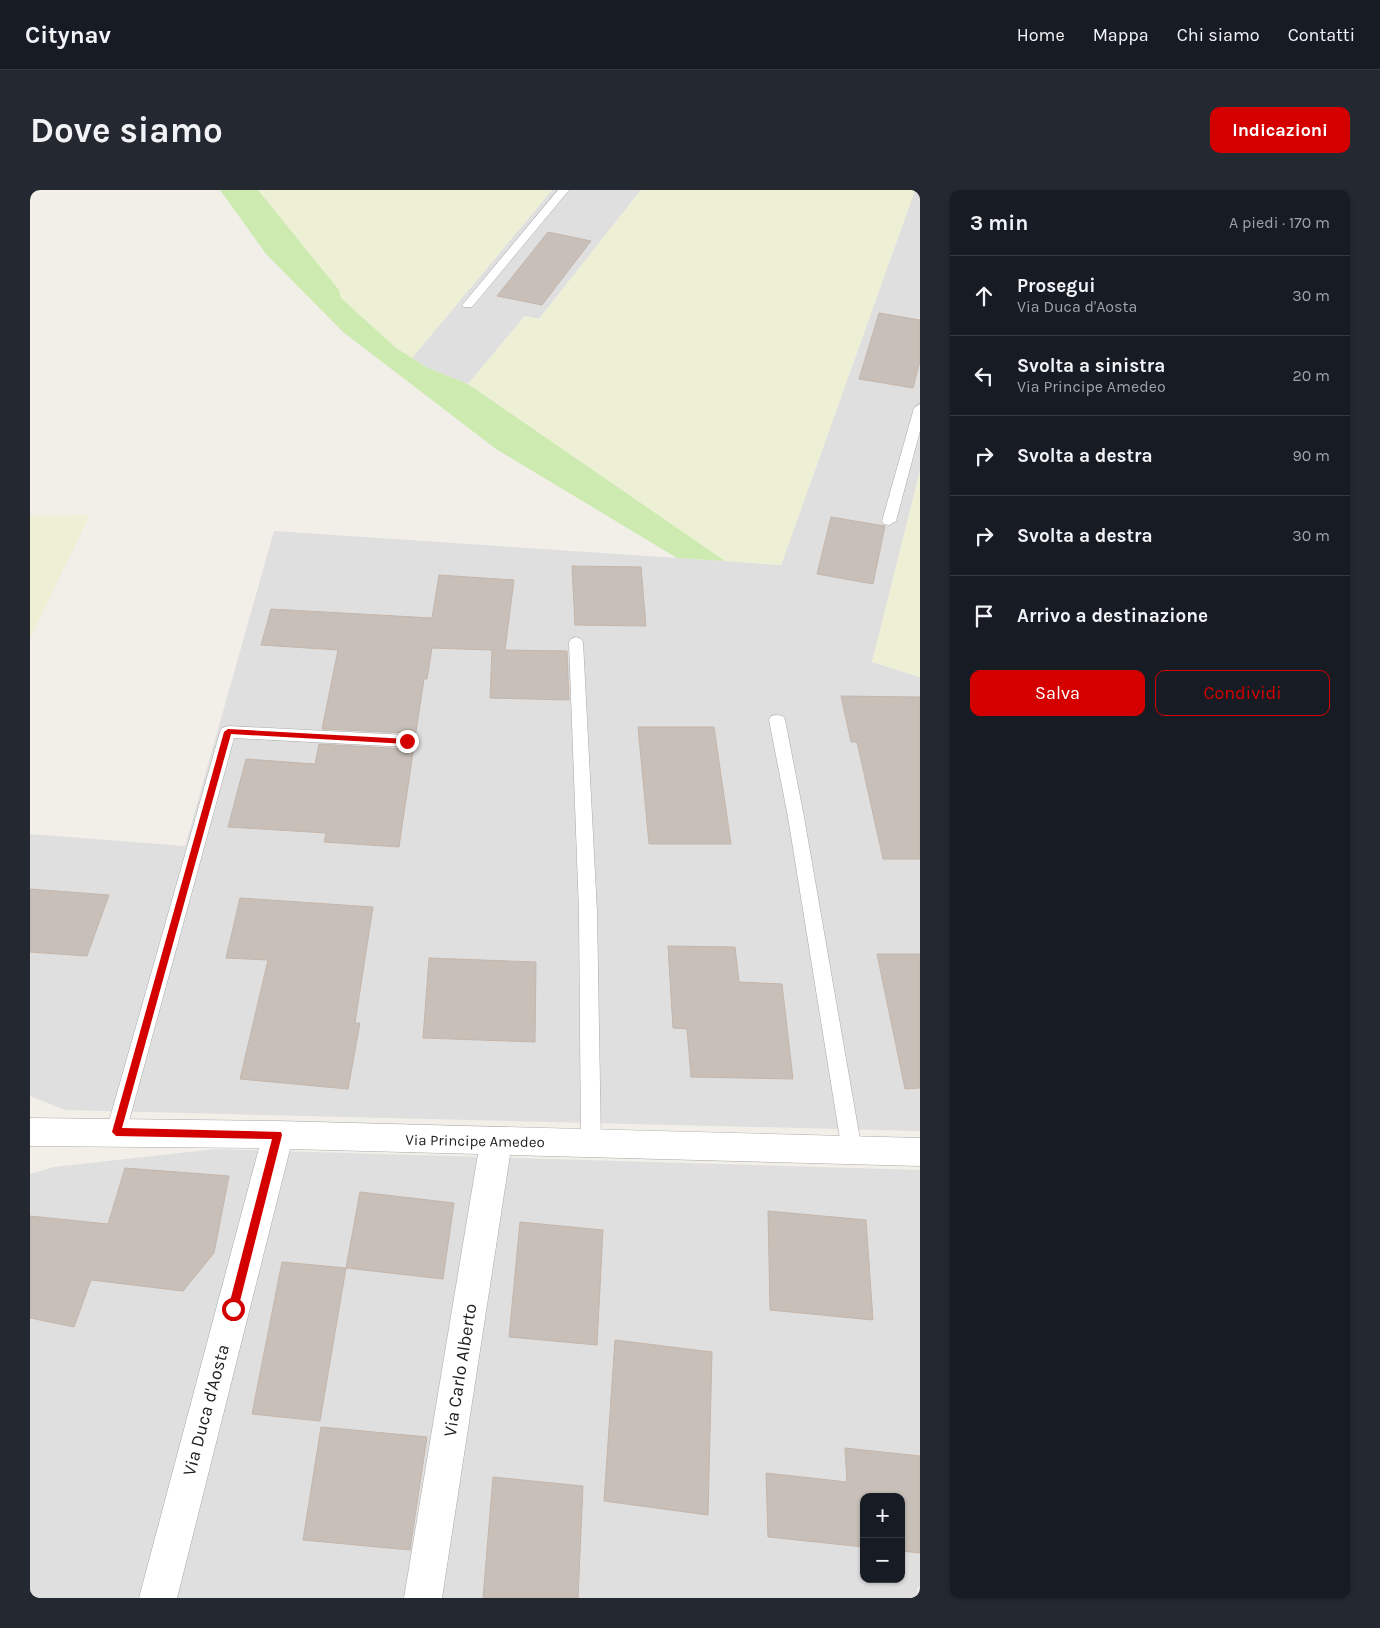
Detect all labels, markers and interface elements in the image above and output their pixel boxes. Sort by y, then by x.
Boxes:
text: Citynav [25,21,111,49]
text: Home [1017,24,1065,46]
text: Mappa [1093,24,1149,46]
text: Chi siamo [1177,24,1260,46]
text: Contatti [1288,24,1355,46]
button: Indicazioni [1210,107,1350,153]
text: Dove siamo [30,110,223,151]
text: 3 min [970,211,1028,235]
text: A piedi · 170 m [1229,213,1330,232]
text: Prosegui [1017,275,1096,297]
icon: ahead [970,282,998,310]
text: 30 m [1292,286,1330,305]
text: Via Duca d'Aosta [1017,297,1137,316]
text: Svolta a sinistra [1017,355,1165,377]
icon: left [970,362,998,390]
text: 20 m [1292,366,1330,385]
text: Via Principe Amedeo [1017,377,1166,396]
icon: right [970,442,998,470]
text: Svolta a destra [1017,445,1153,467]
text: 90 m [1292,446,1330,465]
icon: right [970,522,998,550]
text: Svolta a destra [1017,525,1153,547]
text: 30 m [1292,526,1330,545]
icon: arrive [970,602,998,630]
text: Arrivo a destinazione [1017,605,1208,627]
button: Salva [970,670,1145,716]
button: Condividi [1155,670,1330,716]
route end [396,730,419,753]
street label: Via Principe Amedeo [405,1131,545,1151]
route start [222,1298,245,1321]
street label: Via Carlo Alberto [439,1302,481,1438]
street label: Via Duca d'Aosta [178,1342,234,1478]
map controls [860,1493,905,1583]
button: + [860,1493,905,1538]
button: − [860,1538,905,1583]

